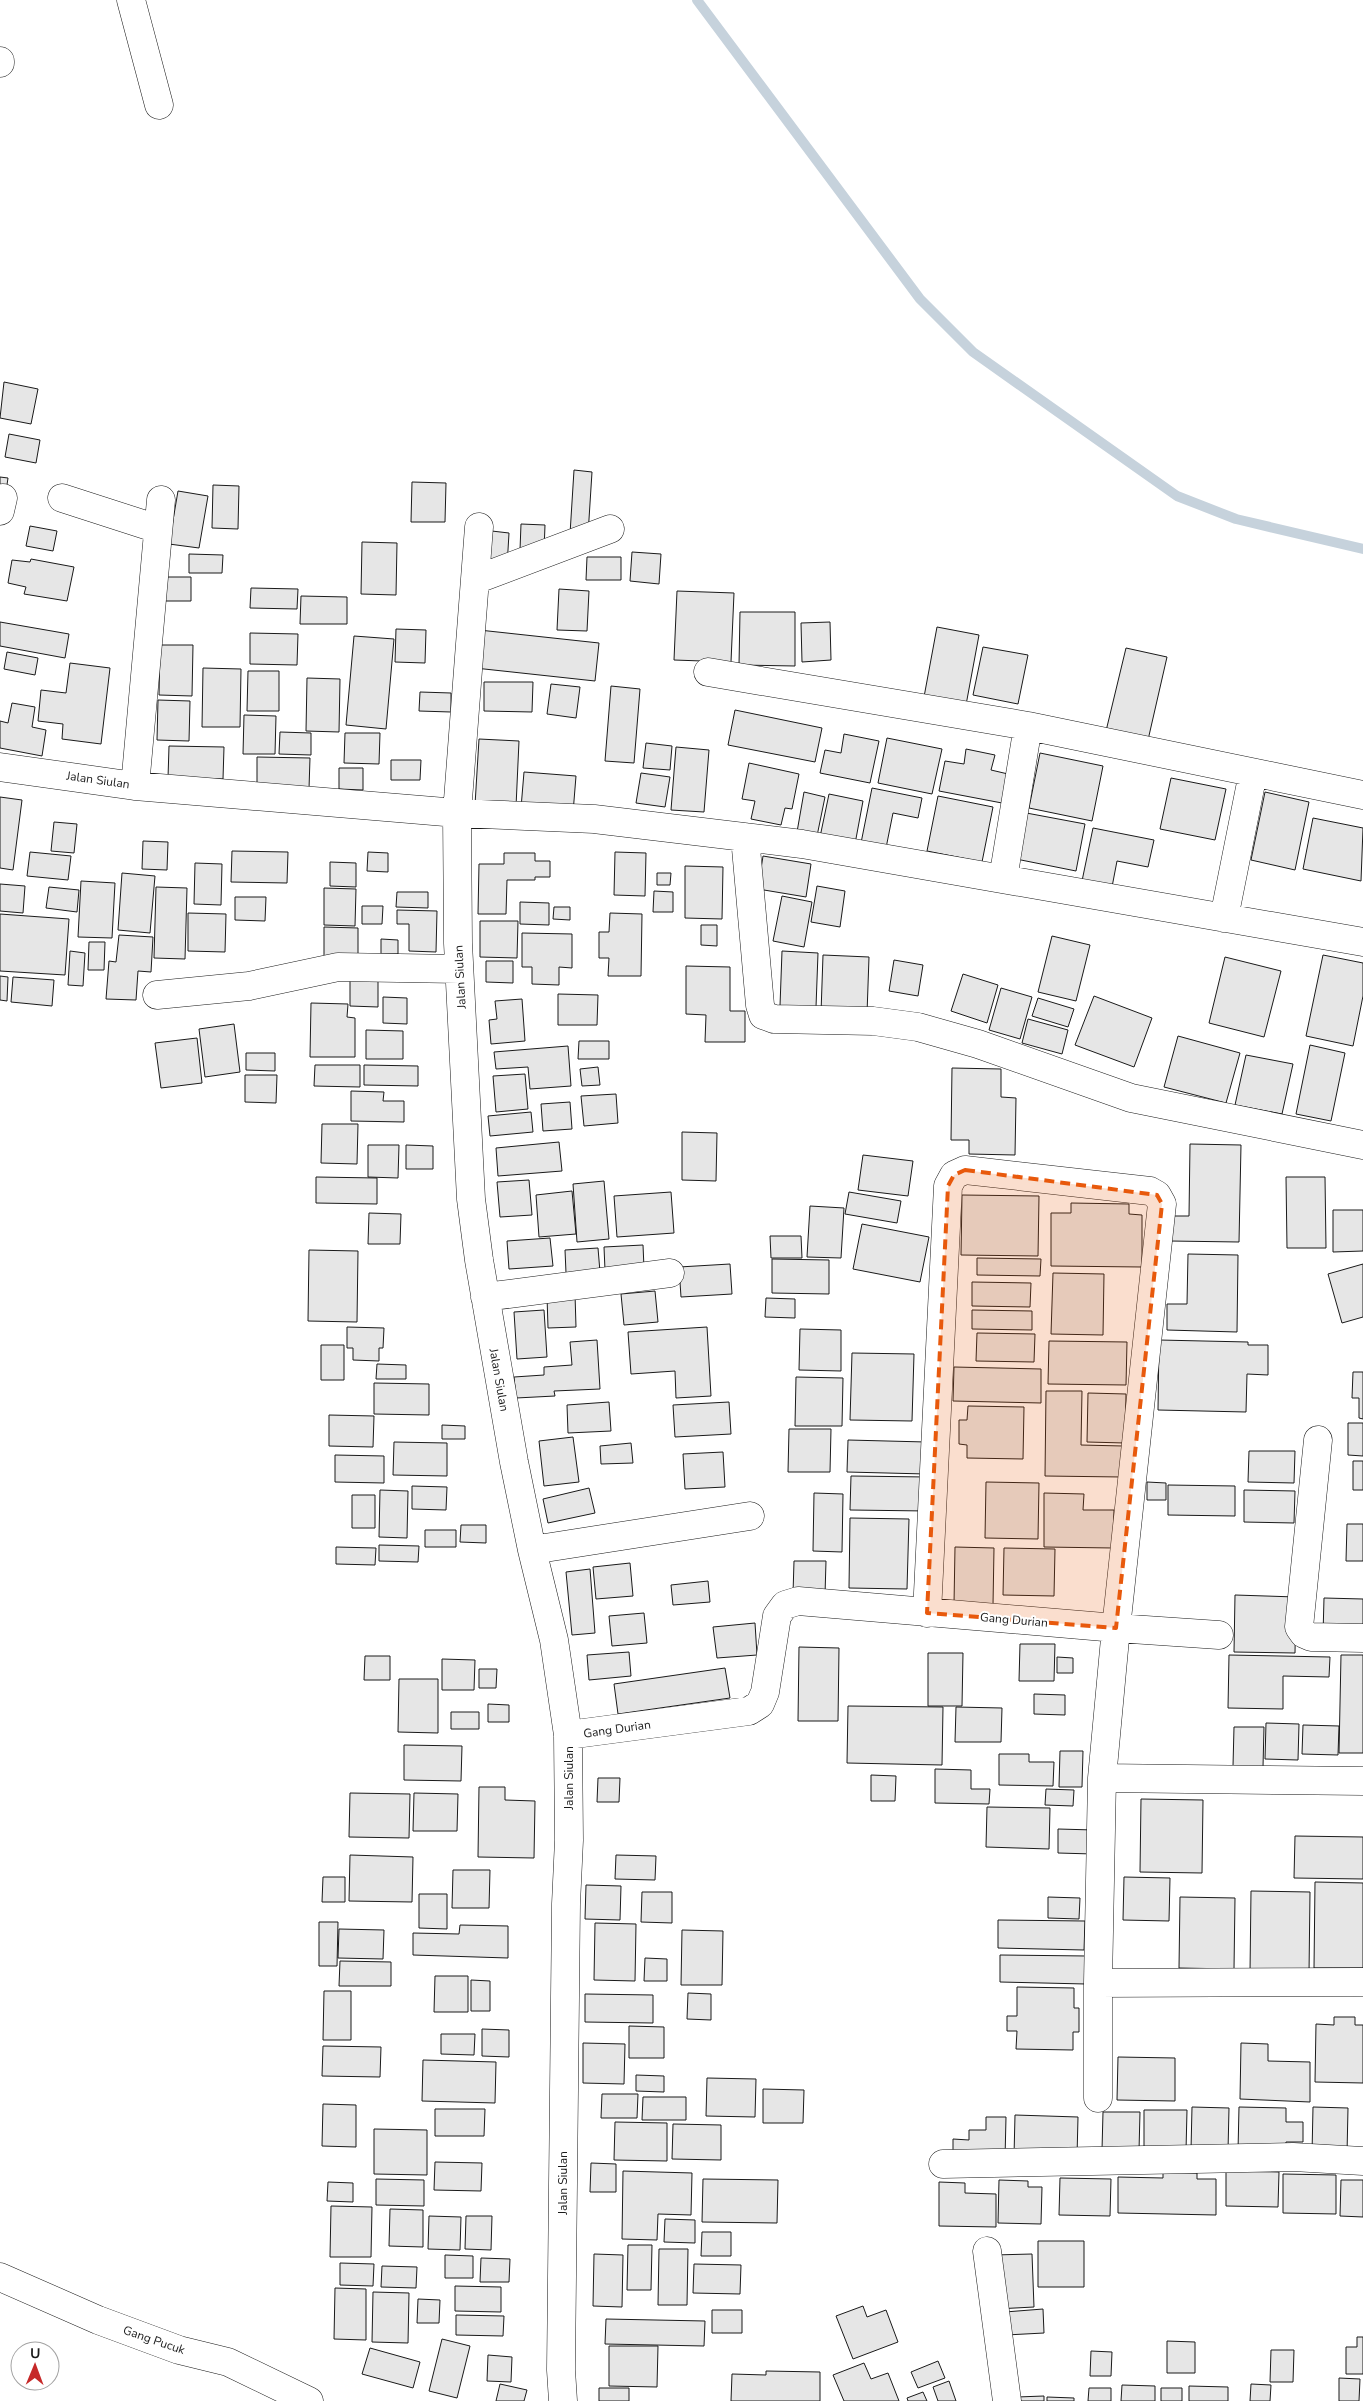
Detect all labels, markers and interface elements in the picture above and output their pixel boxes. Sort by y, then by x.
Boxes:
street label: Jalan Siulan [64,768,131,792]
street label: Jalan Siulan [450,945,470,1010]
street label: Jalan Siulan [485,1346,512,1413]
street label: Gang Durian [979,1609,1049,1631]
street label: Gang Durian [582,1716,652,1742]
street label: Jalan Siulan [561,1746,577,1811]
street label: Jalan Siulan [555,2151,571,2216]
street label: Gang Pucuk [121,2322,188,2358]
north arrow [10,2341,60,2391]
text: U [30,2344,41,2363]

